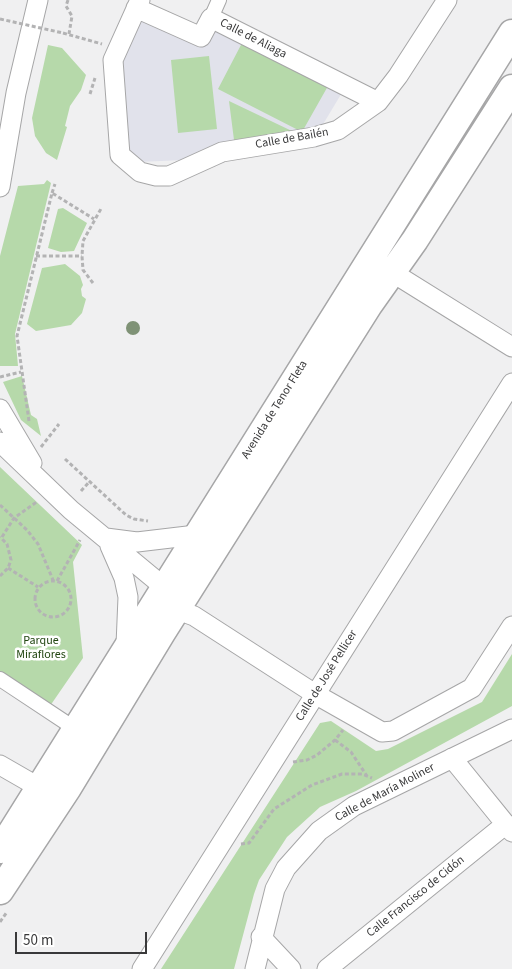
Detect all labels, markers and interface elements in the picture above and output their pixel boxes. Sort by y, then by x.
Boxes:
street label: Calle de Aliaga [217,16,289,62]
street label: Calle de Bailén [254,125,330,153]
street label: Avenida de Tenor Fleta [239,358,311,462]
street label: Calle de José Pellicer [293,628,361,724]
park label: Parque Miraflores [16,634,66,662]
street label: Calle de María Moliner [333,761,437,825]
street label: Calle Francisco de Cidón [364,853,468,941]
scale bar [18,922,150,954]
text: 50 m [23,930,53,951]

